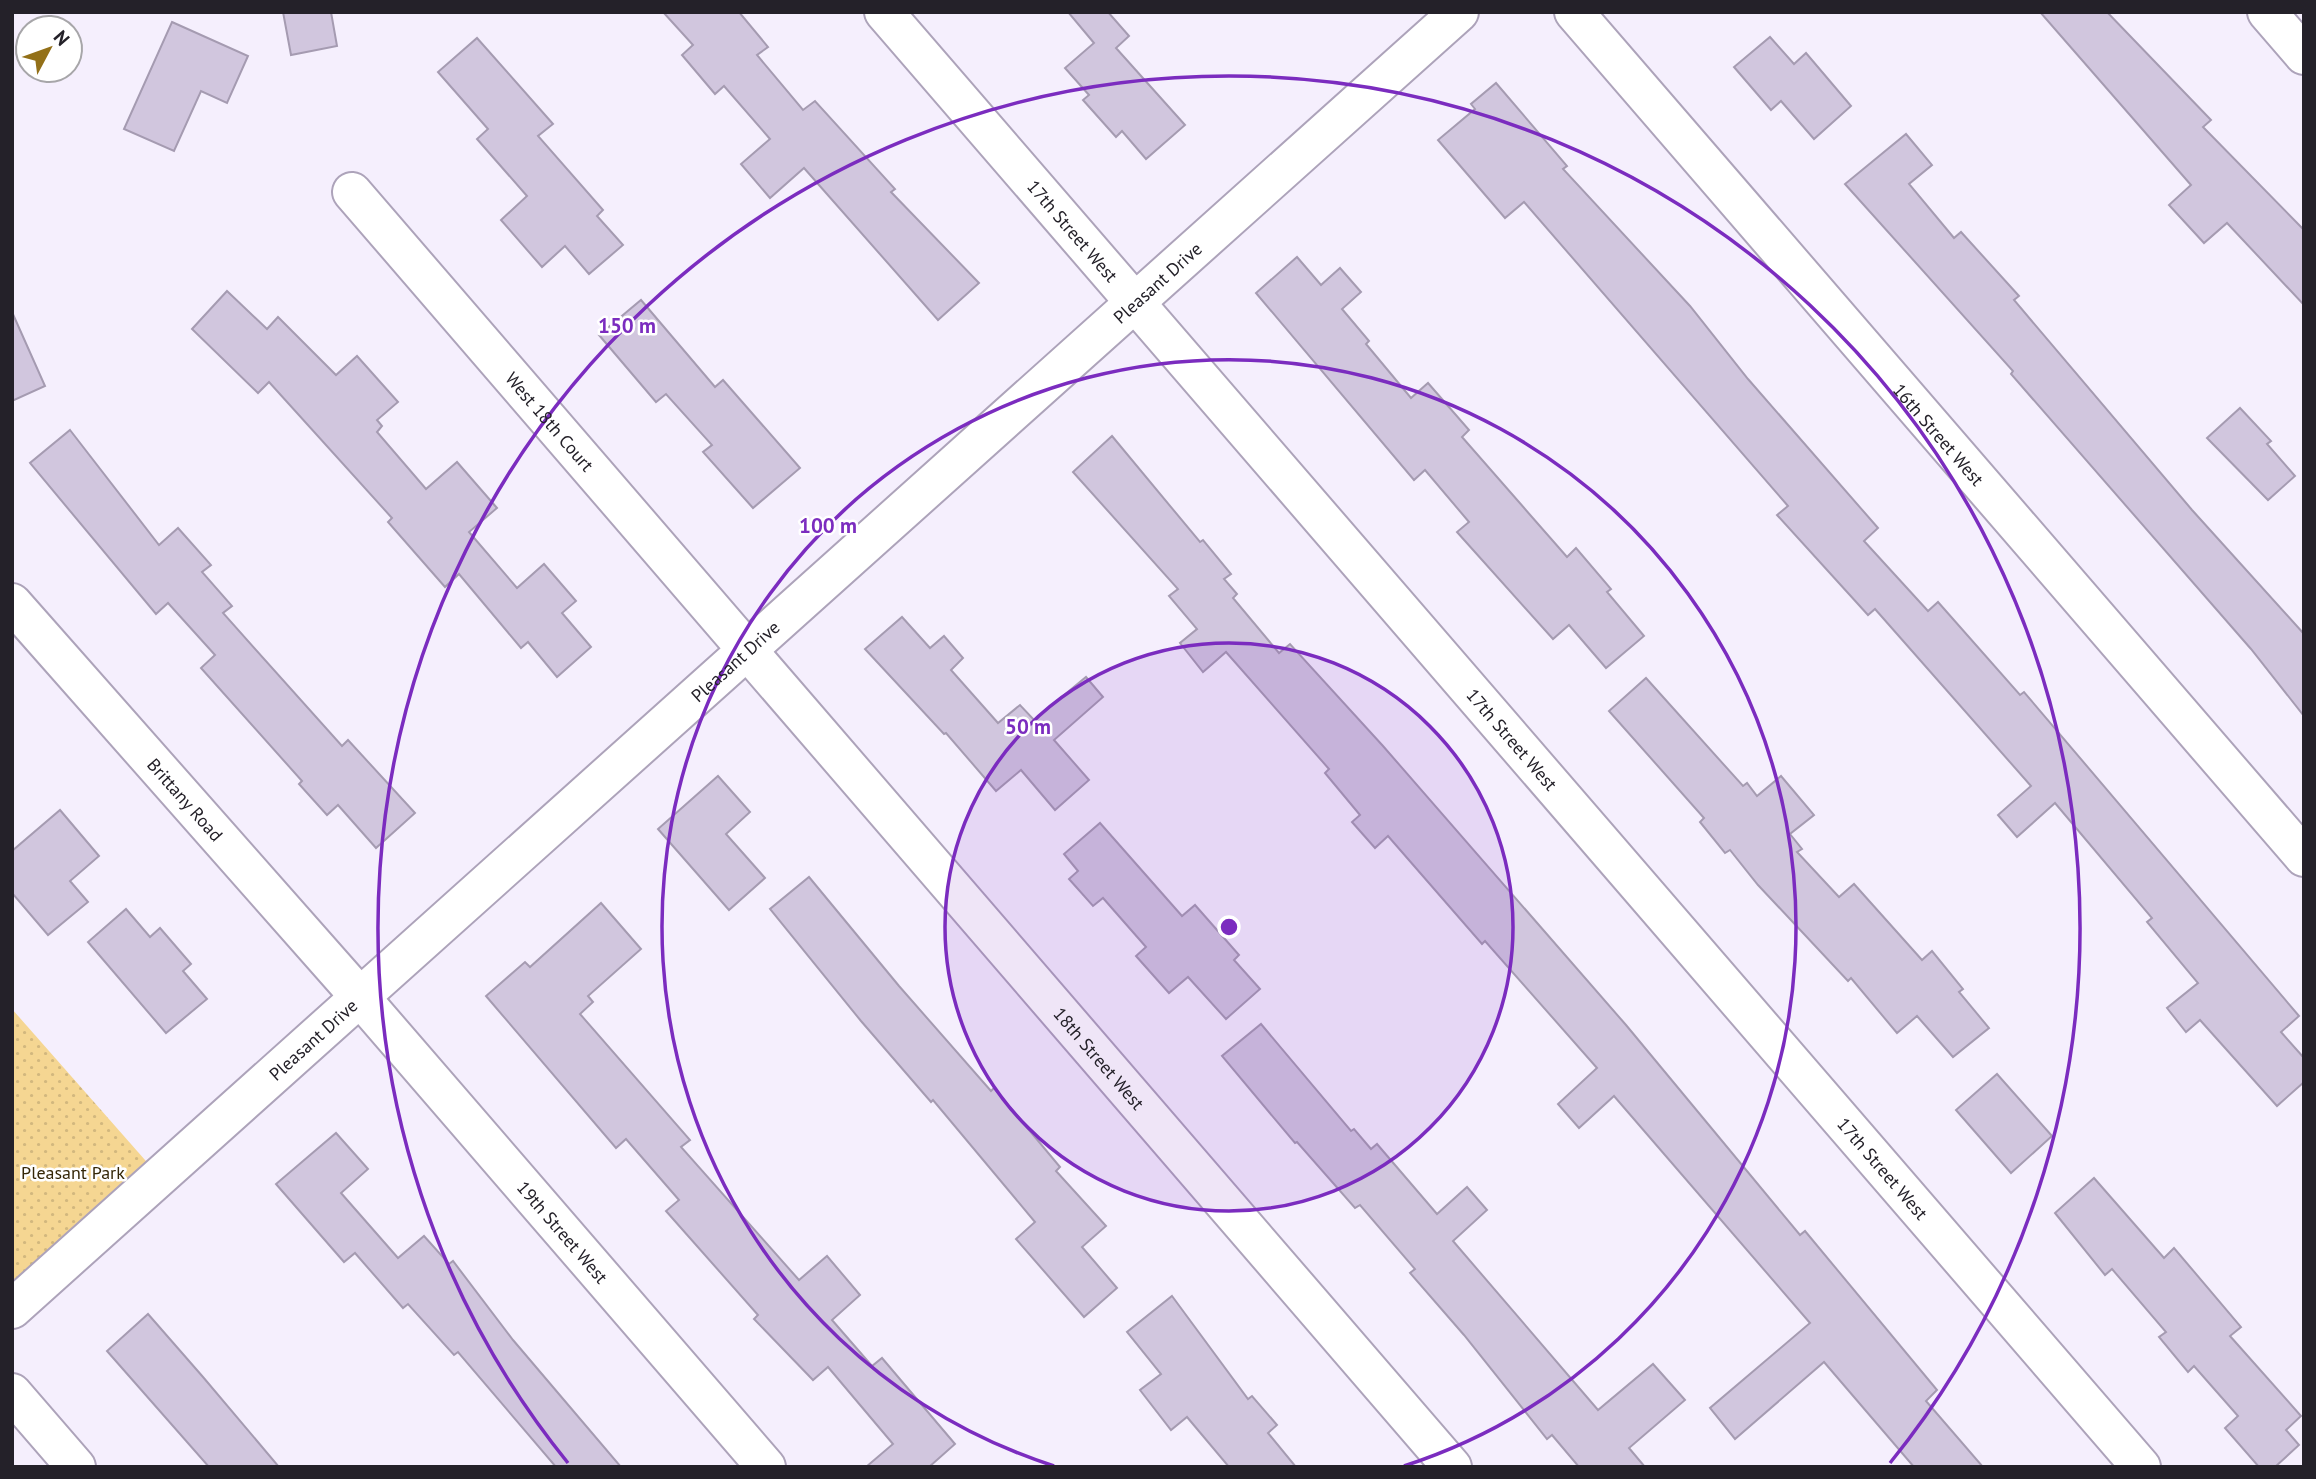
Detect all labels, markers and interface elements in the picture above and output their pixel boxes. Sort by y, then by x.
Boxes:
north arrow [14,14,84,84]
text: N [49,25,75,50]
street label: 17th Street West [1023,175,1123,286]
street label: Pleasant Drive [1108,237,1206,328]
text: 150 m [598,312,656,339]
street label: West 18th Court [501,367,599,476]
street label: 16th Street West [1888,378,1989,490]
text: 100 m [799,512,857,539]
street label: Pleasant Drive [686,615,784,707]
street label: 17th Street West [1462,683,1563,795]
text: 50 m [1005,713,1051,740]
street label: Brittany Road [143,753,228,846]
centre of rings [1217,915,1241,939]
street label: Pleasant Drive [264,994,362,1085]
street label: 18th Street West [1049,1002,1150,1114]
street label: 17th Street West [1833,1113,1933,1224]
park label: Pleasant Park [21,1161,125,1184]
street label: 19th Street West [512,1176,613,1288]

